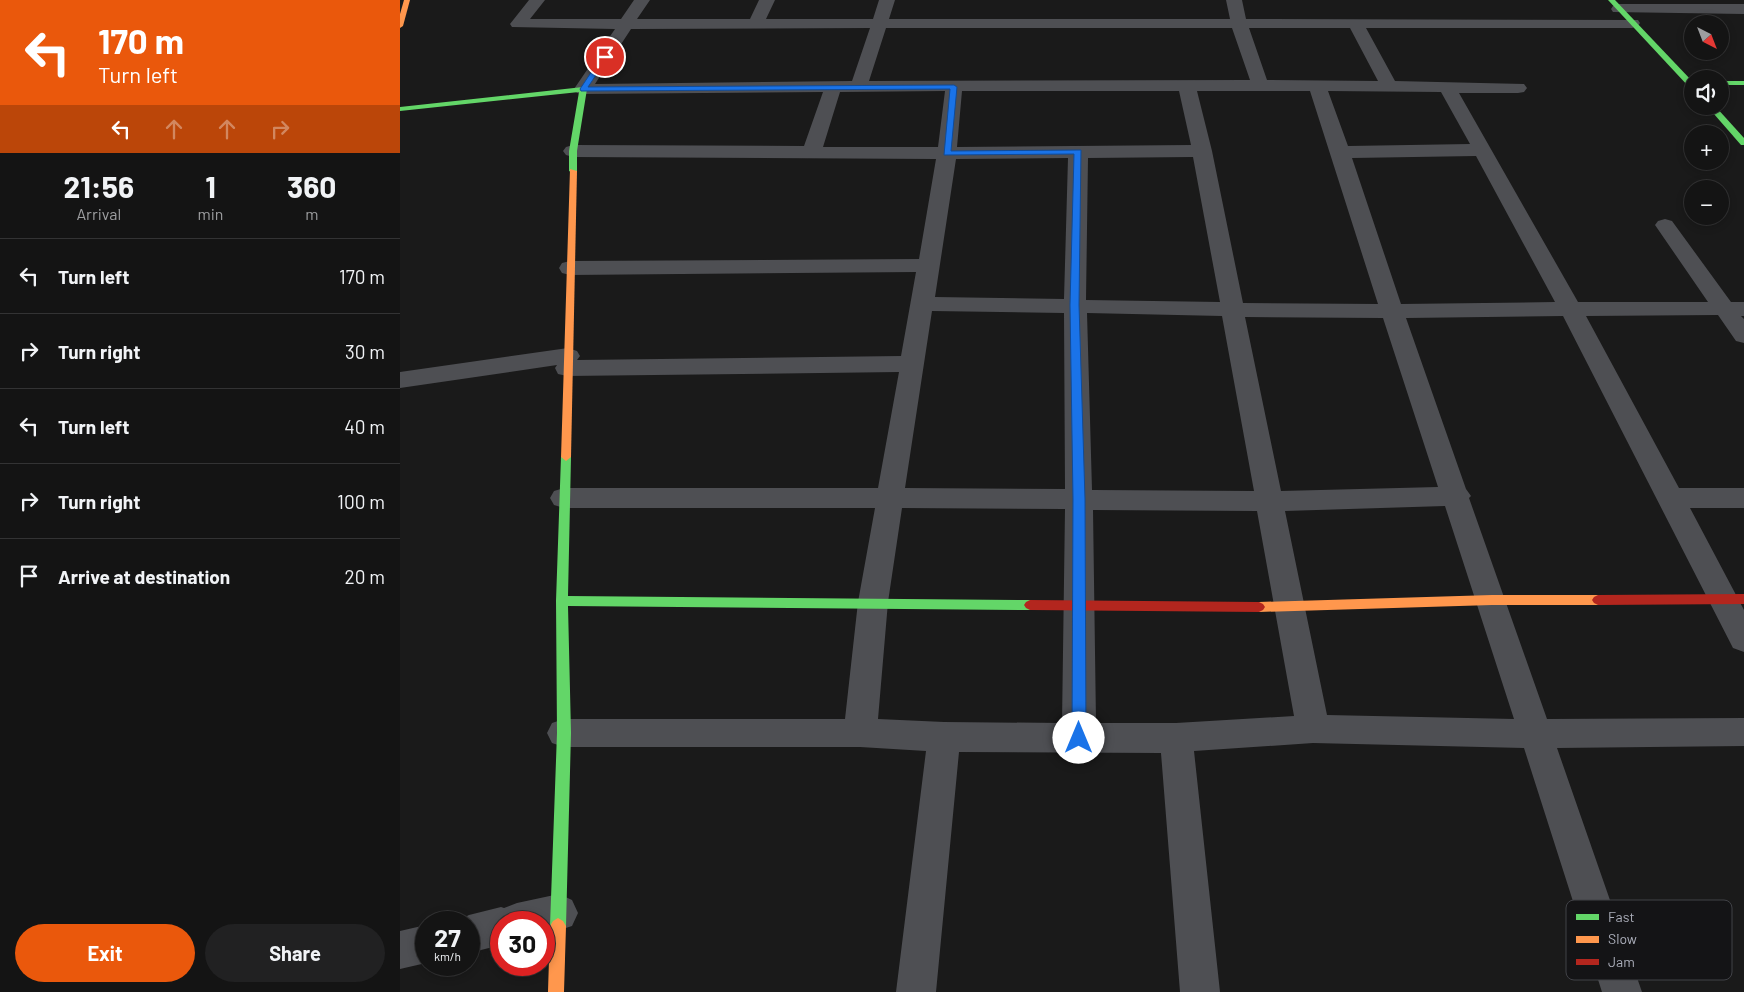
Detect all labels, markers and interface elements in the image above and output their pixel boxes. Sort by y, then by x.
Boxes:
north arrow [1684,15,1729,60]
map controls [1684,15,1729,225]
text: 170 m [98,19,184,61]
icon: left [15,20,80,85]
pin [584,36,626,78]
icon: arrive [591,43,619,71]
text: Turn left [98,61,178,87]
button: sound [1684,70,1729,115]
icon: left [107,115,135,143]
icon: ahead [160,115,188,143]
icon: ahead [213,115,241,143]
icon: right [266,115,294,143]
button: + [1684,125,1729,170]
text: 21:56 [64,168,134,204]
text: 1 [205,168,216,204]
text: 360 [287,168,336,204]
button: − [1684,180,1729,225]
text: Arrival [76,204,121,223]
text: min [198,204,223,223]
text: m [305,204,318,223]
icon: left [15,262,43,290]
text: Turn left [58,265,129,288]
text: 170 m [339,265,385,288]
icon: right [15,337,43,365]
text: Turn right [58,340,140,363]
text: 30 m [345,340,385,363]
icon: left [15,412,43,440]
text: Turn left [58,415,129,438]
text: 40 m [344,415,385,438]
icon: right [15,487,43,515]
text: Turn right [58,490,140,513]
text: 100 m [337,490,385,513]
icon: arrive [15,562,43,590]
text: Arrive at destination [58,565,230,588]
text: 20 m [345,565,385,588]
position arrow [1052,711,1104,763]
legend [1566,900,1732,980]
text: Fast [1608,908,1634,925]
speed limit sign: 30 [490,911,555,976]
text: 27 [434,922,461,952]
button: Exit [15,924,195,982]
button: Share [205,924,385,982]
text: Slow [1608,930,1637,947]
text: km/h [434,949,461,963]
text: Jam [1608,953,1635,970]

